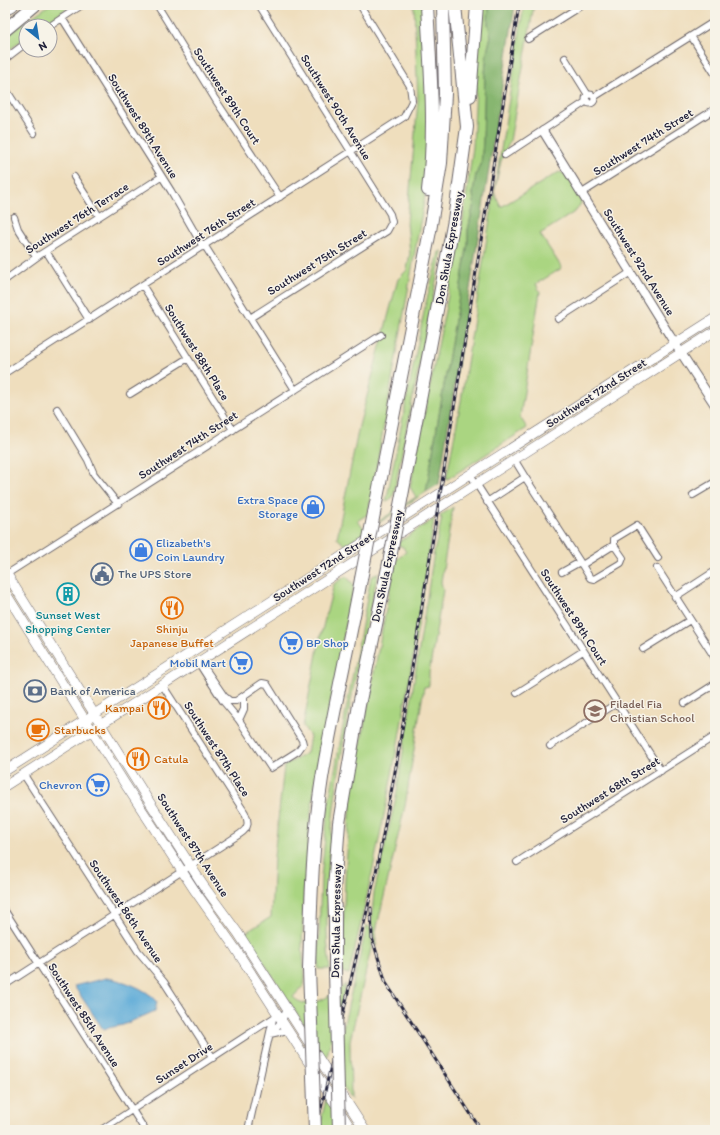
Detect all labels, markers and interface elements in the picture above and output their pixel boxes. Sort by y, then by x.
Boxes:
north arrow [18,18,58,58]
text: N [36,39,49,54]
street label: Southwest 89th Court [190,45,264,147]
street label: Southwest 90th Avenue [298,52,374,163]
street label: Southwest 89th Avenue [105,71,181,181]
street label: Southwest 74th Street [590,105,696,178]
street label: Southwest 76th Terrace [23,179,131,257]
street label: Don Shula Expressway [432,190,466,306]
street label: Southwest 76th Street [154,195,258,269]
street label: Southwest 92nd Avenue [600,206,678,318]
street label: Southwest 75th Street [265,225,370,298]
street label: Southwest 88th Place [162,301,233,403]
street label: Southwest 72nd Street [543,355,649,431]
street label: Southwest 74th Street [136,407,241,482]
place label: Extra Space Storage [237,493,298,521]
shop icon: Extra Space Storage [300,494,326,520]
street label: Don Shula Expressway [368,508,406,623]
street label: Southwest 72nd Street [270,529,376,605]
place label: Elizabeth's Coin Laundry [156,536,225,564]
shop icon: Elizabeth's Coin Laundry [128,537,154,563]
public building icon: The UPS Store [89,561,115,587]
street label: Southwest 89th Court [537,566,611,668]
place label: The UPS Store [118,567,192,581]
building icon: Sunset West Shopping Center [55,581,81,607]
restaurant icon: Shinju Japanese Buffet [159,595,185,621]
place label: Sunset West Shopping Center [25,608,111,636]
place label: Shinju Japanese Buffet [130,622,214,650]
supermarket icon: BP Shop [278,630,304,656]
place label: BP Shop [306,636,349,650]
supermarket icon: Mobil Mart [228,650,254,676]
place label: Mobil Mart [170,656,226,670]
bank icon: Bank of America [22,678,48,704]
place label: Bank of America [50,684,136,698]
restaurant icon: Kampai [146,695,172,721]
place label: Filadel Fia Christian School [610,697,695,725]
school or university icon: Filadel Fia Christian School [582,698,608,724]
street label: Southwest 87th Place [181,699,253,799]
place label: Kampai [105,701,144,715]
cafe icon: Starbucks [25,717,51,743]
place label: Starbucks [54,723,106,737]
restaurant icon: Catula [125,746,151,772]
place label: Catula [154,752,189,766]
street label: Southwest 68th Street [557,753,663,826]
supermarket icon: Chevron [85,772,111,798]
place label: Chevron [39,778,82,792]
street label: Southwest 87th Avenue [154,791,232,900]
street label: Southwest 86th Avenue [86,857,166,965]
street label: Don Shula Expressway [328,863,344,978]
street label: Southwest 85th Avenue [45,960,123,1070]
street label: Sunset Drive [153,1039,215,1087]

